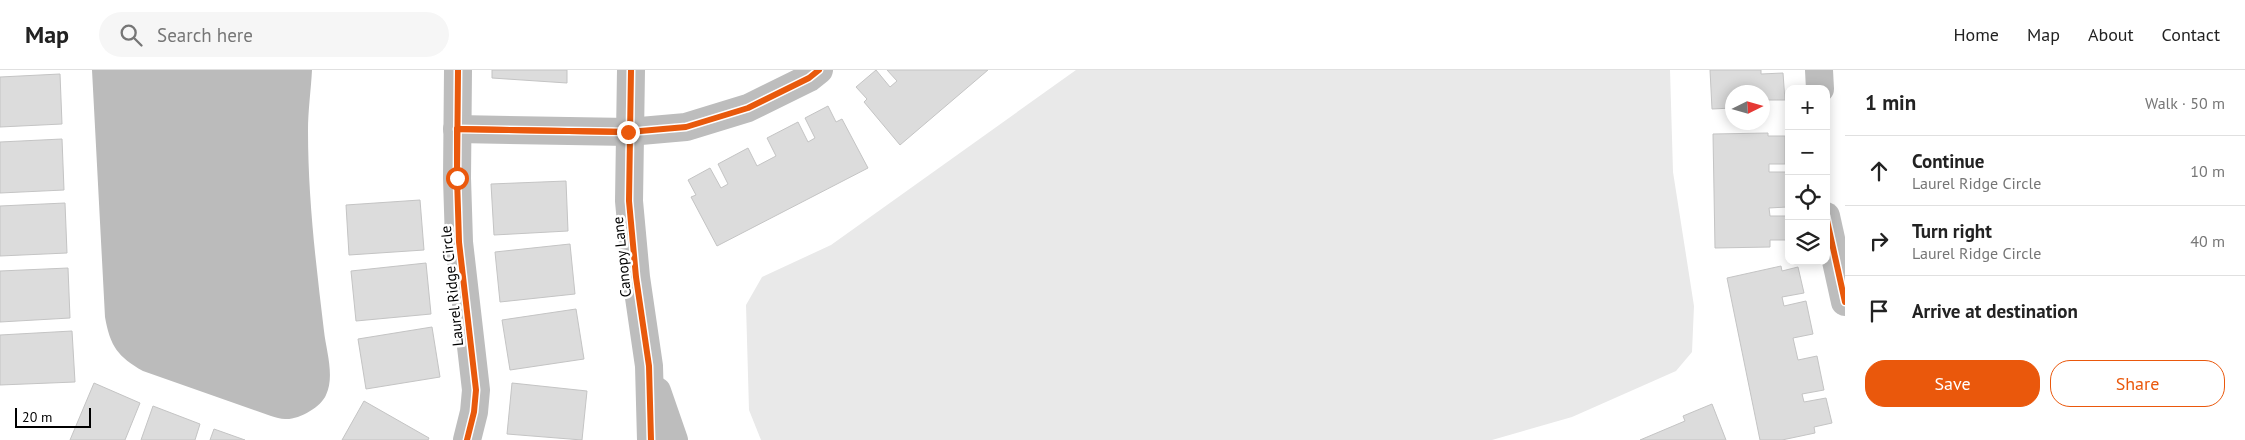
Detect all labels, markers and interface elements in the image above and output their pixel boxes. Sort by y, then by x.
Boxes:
search box [99,12,449,57]
text: Map [25,19,69,50]
icon: search [117,21,145,49]
text: Search here [157,23,253,47]
text: Home [1953,23,1999,46]
text: Map [2027,23,2060,46]
text: About [2088,23,2134,46]
text: Contact [2162,23,2220,46]
north arrow [1725,85,1770,130]
map controls [1785,85,1830,265]
button: + [1785,85,1830,130]
text: 1 min [1865,89,1916,116]
text: Walk · 50 m [2145,93,2225,113]
route end [617,121,640,144]
button: − [1785,130,1830,175]
text: Continue [1912,149,1984,173]
icon: ahead [1865,157,1893,185]
text: 10 m [2190,161,2225,181]
route start [446,167,469,190]
text: Laurel Ridge Circle [1912,173,2041,193]
button: locate [1785,175,1830,220]
street label: Canopy Lane [608,216,635,298]
text: Turn right [1912,219,1992,243]
button: layers [1785,220,1830,265]
street label: Laurel Ridge Circle [436,225,467,347]
icon: right [1865,227,1893,255]
text: 40 m [2190,231,2225,251]
text: Laurel Ridge Circle [1912,243,2041,263]
icon: arrive [1865,297,1893,325]
text: Arrive at destination [1912,299,2078,323]
button: Save [1865,360,2040,407]
button: Share [2050,360,2225,407]
scale bar [15,405,91,428]
text: 20 m [22,408,52,426]

